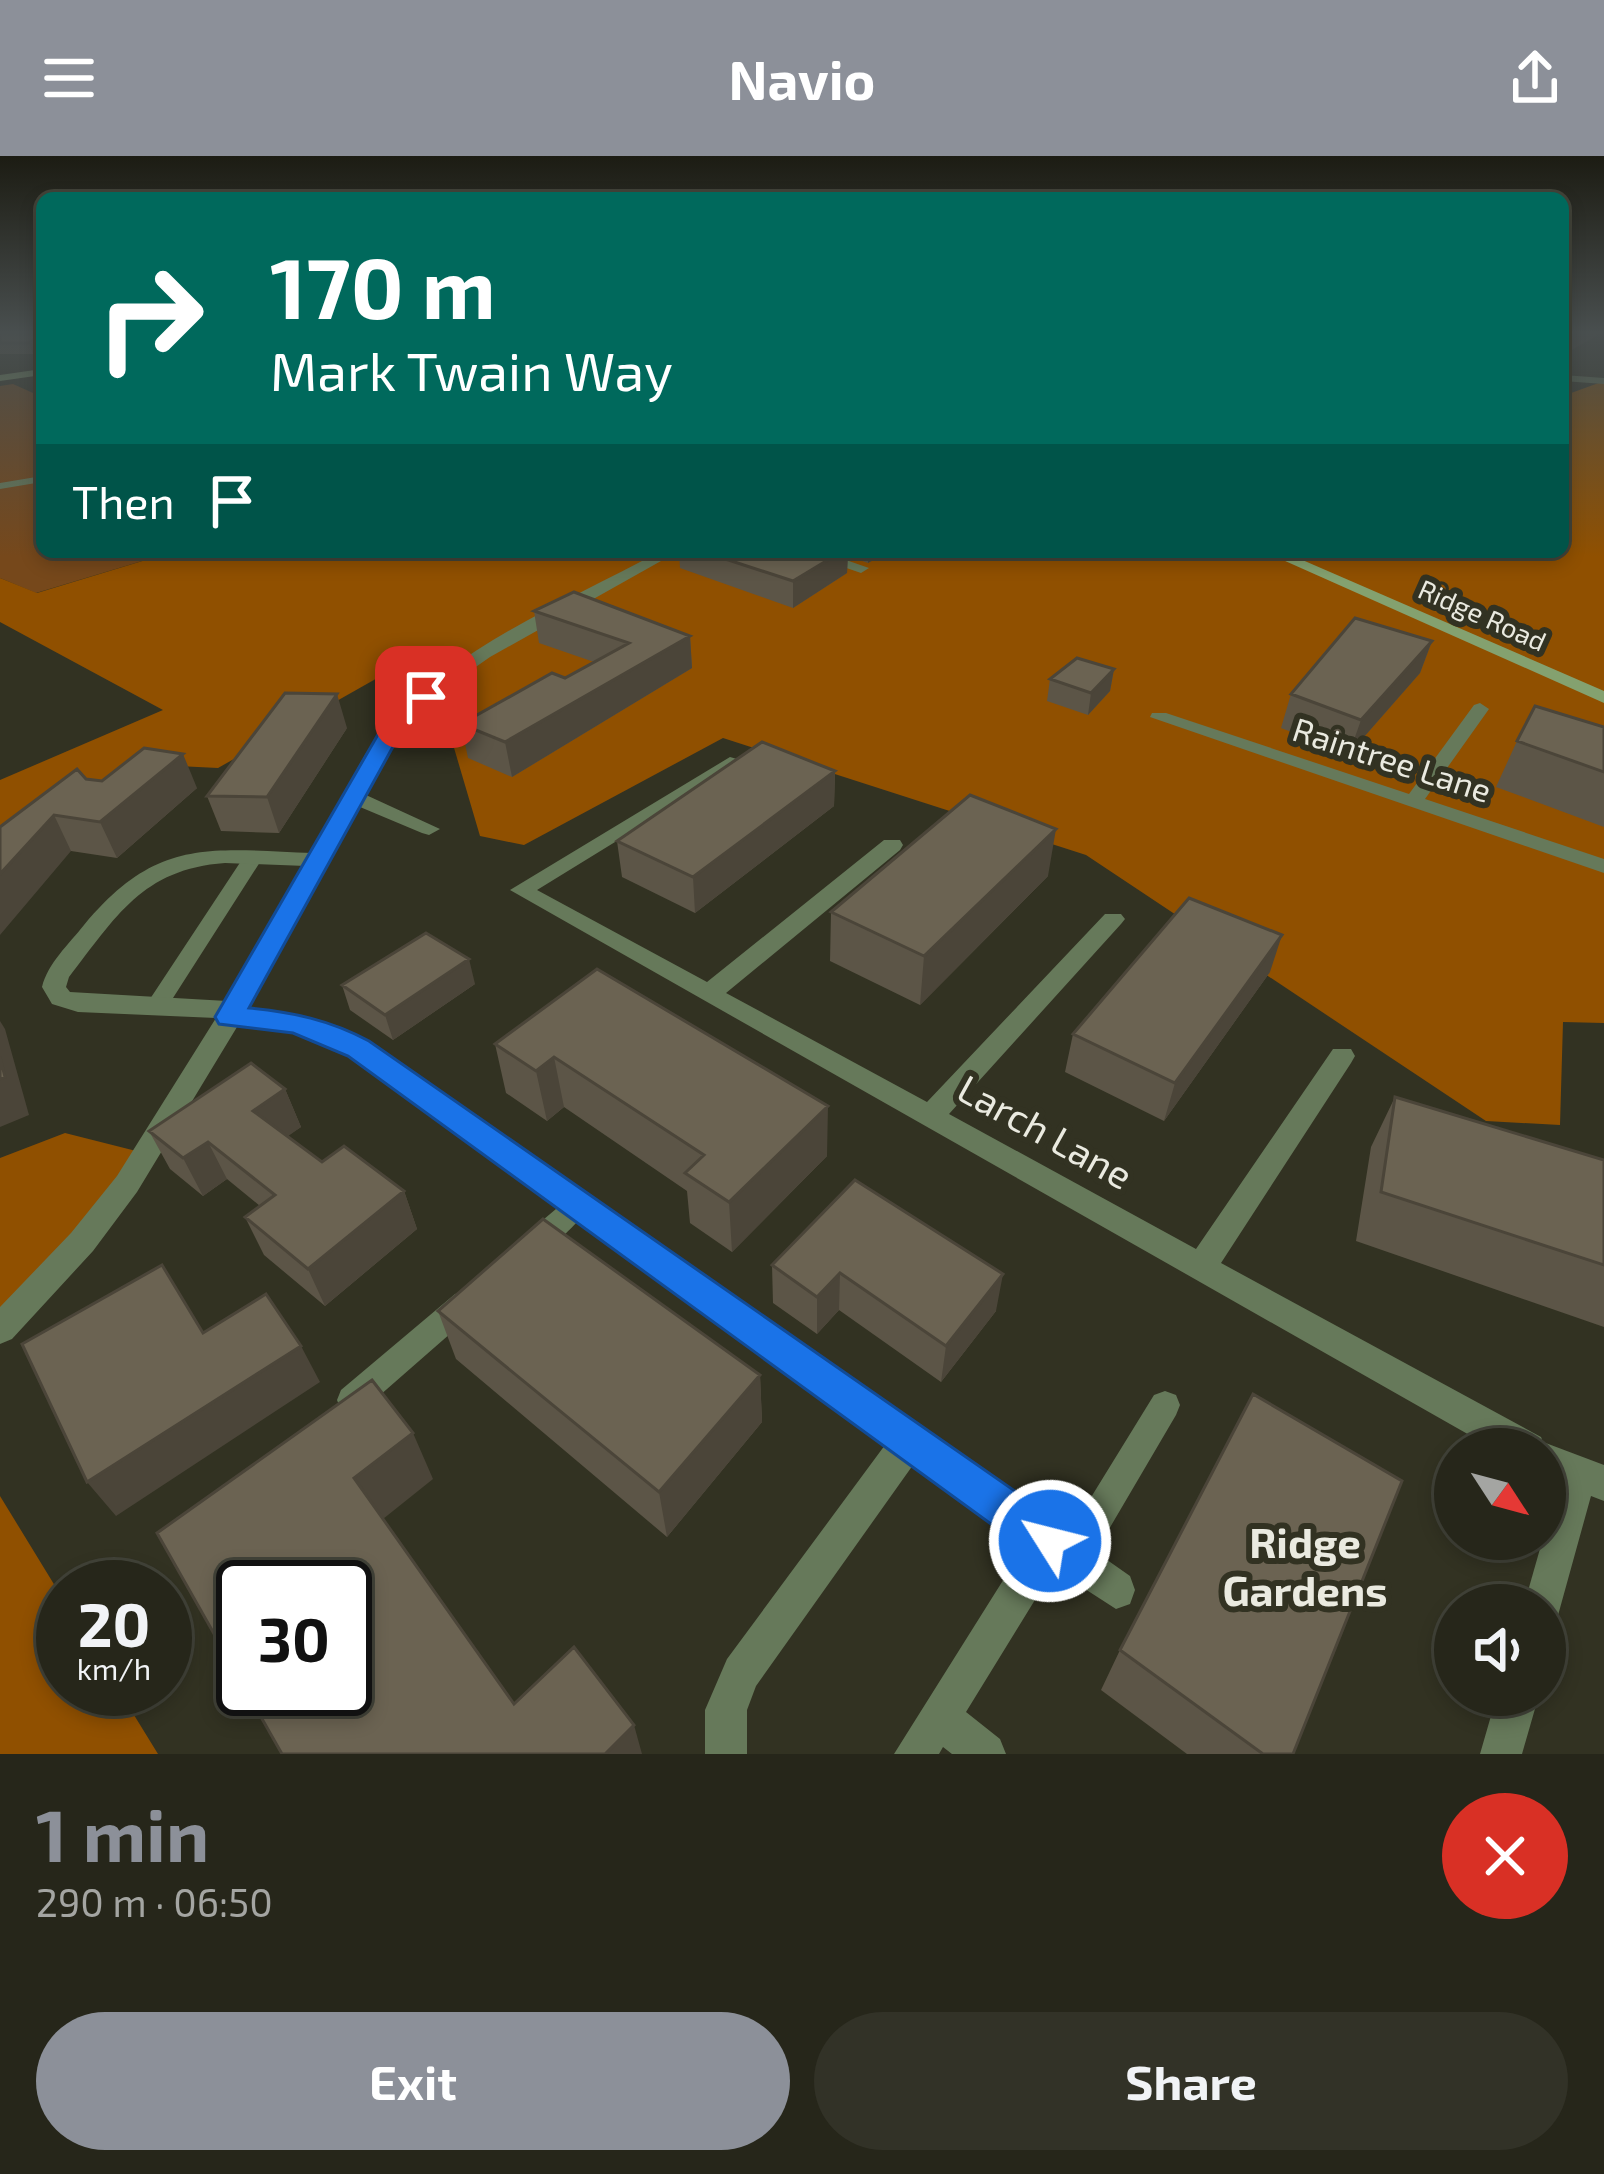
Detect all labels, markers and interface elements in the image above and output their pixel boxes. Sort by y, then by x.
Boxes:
icon: menu [36,45,102,111]
icon: share [1502,45,1568,111]
text: Navio [729,46,875,111]
text: 170 m [270,235,496,336]
icon: right [72,240,228,396]
text: Mark Twain Way [270,337,673,402]
icon: arrive [199,468,265,534]
text: Then [72,474,175,528]
street label: Ridge Road [1414,572,1552,657]
pin [375,646,477,748]
icon: arrive [393,664,459,730]
street label: Raintree Lane [1288,708,1496,810]
street label: Larch Lane [950,1064,1141,1198]
north arrow [1434,1428,1566,1560]
map controls [1434,1428,1566,1716]
position arrow [987,1478,1113,1604]
district label: Ridge Gardens [1222,1516,1388,1614]
speed limit sign: 30 [216,1560,372,1716]
button: sound [1434,1584,1566,1716]
text: 20 [78,1587,150,1659]
text: km/h [77,1650,151,1686]
text: 1 min [36,1790,209,1876]
button: close [1442,1793,1568,1919]
text: 290 m · 06:50 [36,1878,273,1925]
button: Exit [36,2012,790,2150]
button: Share [814,2012,1568,2150]

